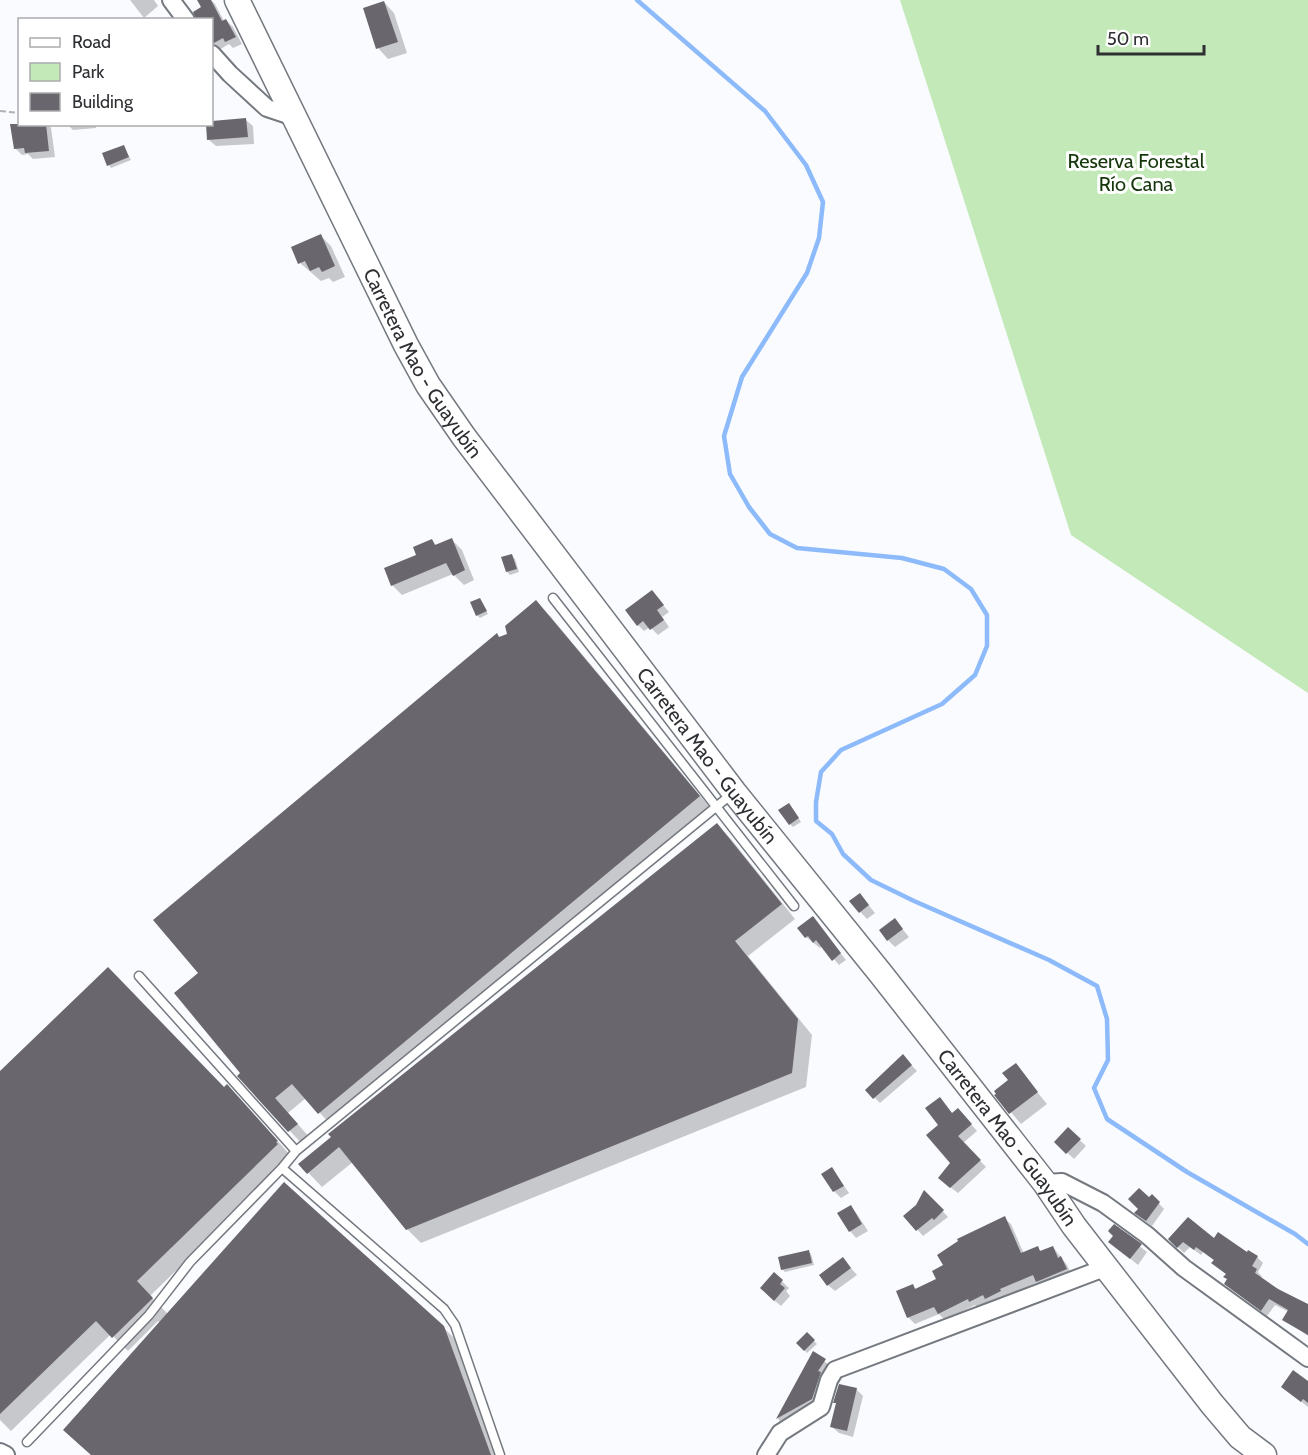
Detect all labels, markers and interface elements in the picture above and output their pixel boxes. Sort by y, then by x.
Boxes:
legend [18,18,213,126]
scale bar [1098,18,1204,56]
text: 50 m [1107,28,1149,50]
text: Road [72,31,111,53]
text: Park [72,61,105,83]
text: Building [72,91,134,113]
park label: Reserva Forestal Río Cana [1068,149,1205,196]
street label: Carretera Mao - Guayubín [358,264,487,463]
street label: Carretera Mao - Guayubín [632,663,783,849]
street label: Carretera Mao - Guayubín [933,1044,1083,1231]

